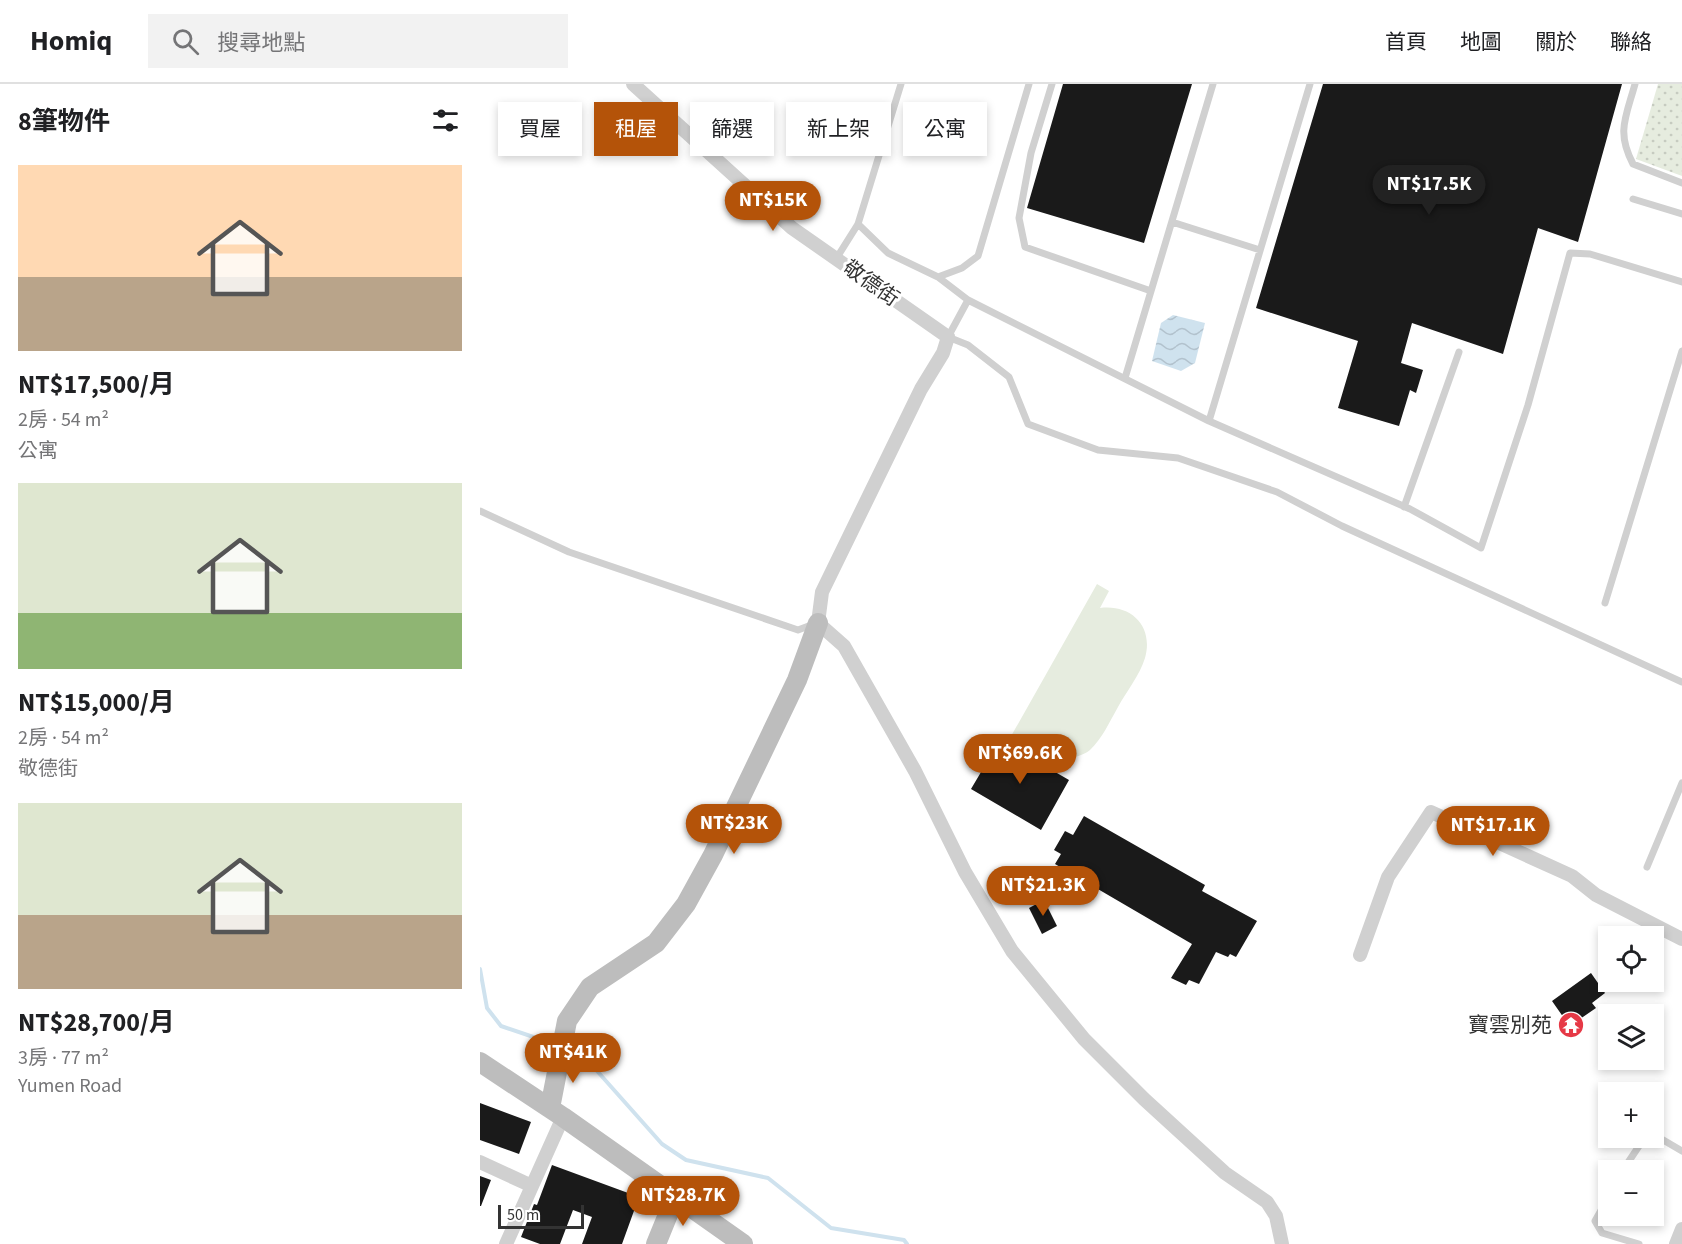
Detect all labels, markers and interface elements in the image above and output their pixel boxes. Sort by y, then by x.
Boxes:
search box [148,14,568,68]
text: Homiq [30,21,112,61]
icon: search [169,25,202,58]
text: 搜尋地點 [217,27,305,59]
text: 首頁 [1385,27,1427,57]
text: 地圖 [1460,27,1502,57]
text: 關於 [1535,27,1577,57]
text: 聯絡 [1610,27,1652,57]
chip: 買屋 [498,102,582,156]
chip: 租屋 [594,102,678,156]
chip: 篩選 [690,102,774,156]
chip: 新上架 [786,102,891,156]
chip: 公寓 [903,102,987,156]
text: 8筆物件 [18,103,110,140]
icon: filters [429,104,462,137]
pin: NT$17.5K [1367,165,1491,216]
text: NT$17.5K [1387,170,1471,198]
pin: NT$15K [724,181,822,232]
text: NT$15K [739,186,807,214]
icon: home [186,204,294,312]
street label: 敬德街 [837,253,905,313]
text: NT$17,500/月 [18,366,175,403]
text: 2房 · 54 m² [18,406,109,434]
text: 公寓 [18,437,58,465]
icon: home [186,522,294,630]
text: NT$15,000/月 [18,684,175,721]
text: 2房 · 54 m² [18,724,109,752]
pin: NT$69.6K [958,734,1082,785]
text: NT$69.6K [978,739,1062,767]
text: 敬德街 [18,755,78,783]
pin: NT$23K [685,804,783,855]
pin: NT$17.1K [1431,806,1555,857]
text: NT$23K [700,809,768,837]
text: NT$17.1K [1451,811,1535,839]
icon: home [186,842,294,950]
pin: NT$21.3K [981,866,1105,917]
text: NT$21.3K [1001,871,1085,899]
map controls [1598,926,1664,1226]
button: locate [1598,926,1664,992]
text: NT$28,700/月 [18,1004,175,1041]
button: layers [1598,1004,1664,1070]
place label: 寶雲別苑 [1468,1010,1552,1040]
temple icon: 寶雲別苑 [1556,1010,1586,1040]
pin: NT$41K [524,1033,622,1084]
text: NT$41K [539,1038,607,1066]
text: 3房 · 77 m² [18,1044,109,1072]
text: Yumen Road [18,1072,122,1100]
button: + [1598,1082,1664,1148]
button: − [1598,1160,1664,1226]
pin: NT$28.7K [621,1176,745,1227]
text: NT$28.7K [641,1181,725,1209]
scale bar [498,1202,584,1230]
text: 50 m [507,1204,539,1226]

